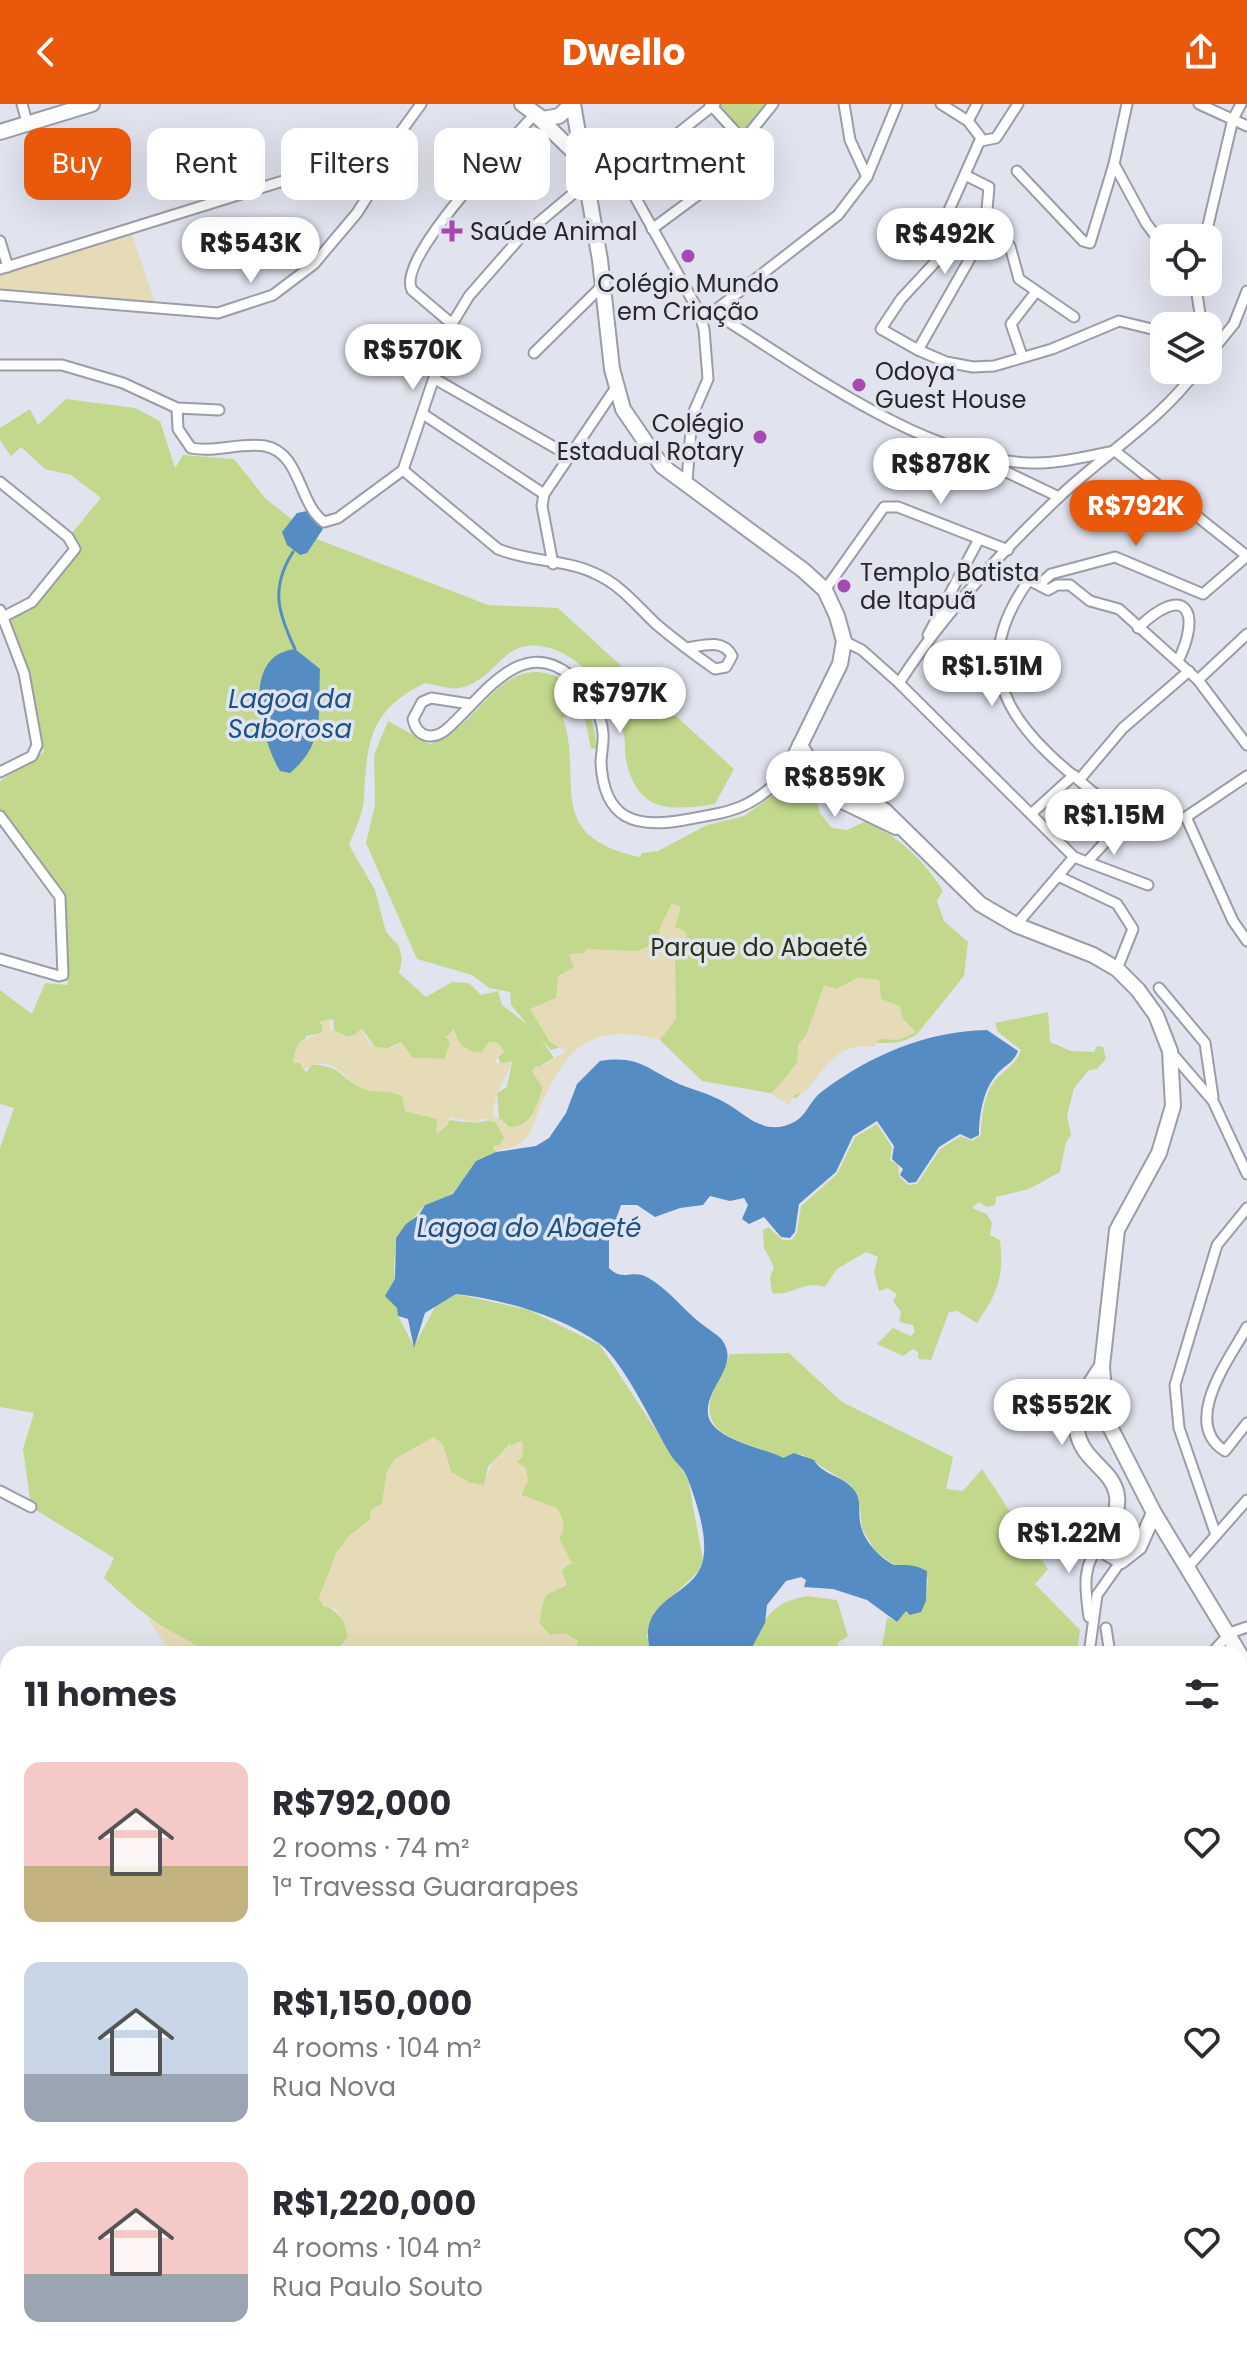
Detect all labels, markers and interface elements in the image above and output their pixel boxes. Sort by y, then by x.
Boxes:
text: Dwello [562,27,685,78]
icon: back [24,30,68,74]
icon: share [1179,30,1223,74]
chip: Buy [24,128,131,200]
chip: Rent [147,128,265,200]
chip: Filters [281,128,418,200]
chip: New [434,128,550,200]
chip: Apartment [566,128,774,200]
pin: R$492K [880,208,1010,276]
place label: Saúde Animal [470,215,637,248]
text: R$492K [895,216,995,252]
pin: R$543K [186,217,316,285]
marker: Saúde Animal [441,220,463,242]
map controls [1150,224,1222,384]
button: locate [1150,224,1222,296]
text: R$543K [200,225,302,261]
marker: Colégio Mundo em Criação [679,247,697,265]
place label: Colégio Mundo em Criação [597,267,779,328]
button: layers [1150,312,1222,384]
pin: R$570K [348,324,478,392]
text: R$570K [363,332,463,368]
place label: Odoya Guest House [875,355,1026,416]
marker: Odoya Guest House [850,376,868,394]
place label: Colégio Estadual Rotary [557,407,744,468]
marker: Colégio Estadual Rotary [751,428,769,446]
pin: R$878K [876,438,1006,506]
text: R$878K [891,446,991,482]
pin: R$792K [1071,480,1201,548]
text: R$792K [1088,488,1184,524]
place label: Templo Batista de Itapuã [860,556,1040,617]
marker: Templo Batista de Itapuã [835,577,853,595]
pin: R$1.51M [918,640,1066,708]
text: R$1.51M [941,648,1043,684]
pin: R$797K [555,667,685,735]
text: R$797K [572,675,668,711]
water label: Lagoa da Saborosa [228,681,352,747]
pin: R$859K [770,751,900,819]
text: R$859K [784,759,886,795]
pin: R$1.15M [1040,789,1188,857]
text: R$1.15M [1063,797,1165,833]
park label: Parque do Abaeté [650,931,868,964]
water label: Lagoa do Abaeté [417,1210,641,1246]
pin: R$552K [997,1379,1127,1447]
text: R$552K [1012,1387,1112,1423]
pin: R$1.22M [995,1507,1143,1575]
text: R$1.22M [1017,1515,1121,1551]
text: 11 homes [24,1670,177,1718]
icon: filters [1180,1672,1224,1716]
text: R$792,000 [272,1779,451,1827]
icon: home [88,1794,184,1890]
icon: heart [1180,1820,1224,1864]
text: 2 rooms · 74 m² [272,1830,469,1866]
text: 1ª Travessa Guararapes [272,1869,579,1905]
text: R$1,150,000 [272,1979,472,2027]
icon: home [88,1994,184,2090]
icon: heart [1180,2020,1224,2064]
text: 4 rooms · 104 m² [272,2030,481,2066]
text: Rua Nova [272,2069,396,2105]
text: R$1,220,000 [272,2179,476,2227]
icon: home [88,2194,184,2290]
icon: heart [1180,2220,1224,2264]
text: 4 rooms · 104 m² [272,2230,481,2266]
text: Rua Paulo Souto [272,2269,483,2305]

